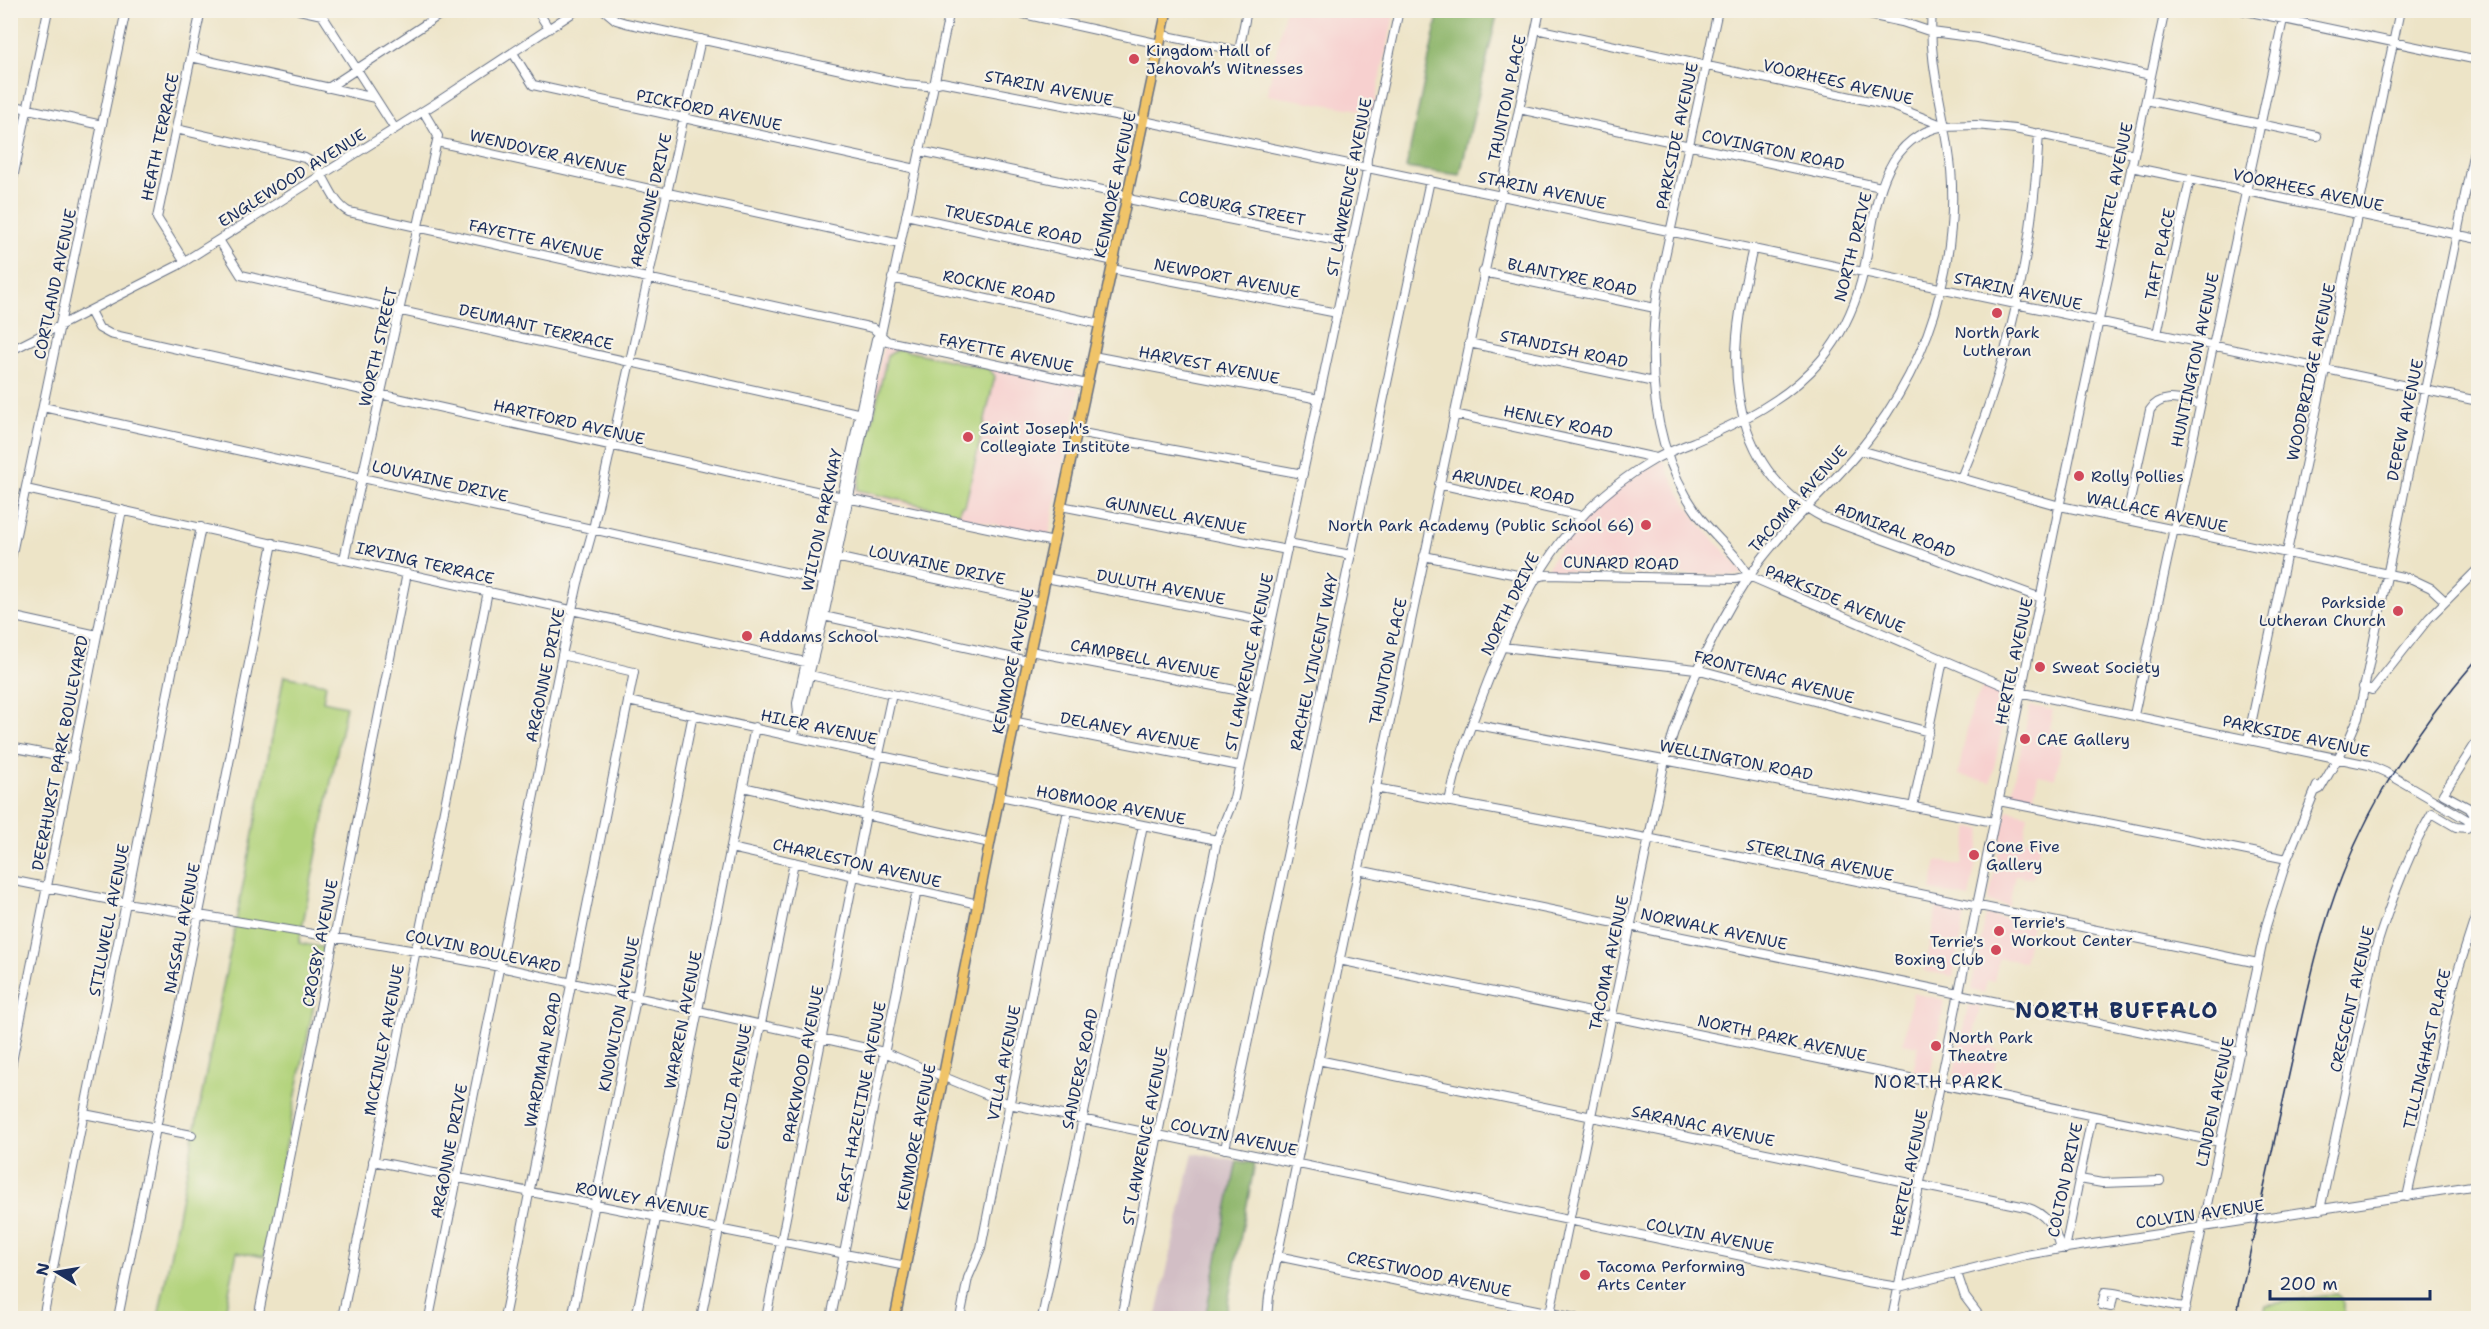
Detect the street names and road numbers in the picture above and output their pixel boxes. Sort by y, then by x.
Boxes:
street label: TAUNTON PLACE [1483,33,1531,163]
street label: VOORHEES AVENUE [1761,54,1915,110]
street label: PARKSIDE AVENUE [1651,60,1703,212]
street label: STARIN AVENUE [983,65,1115,111]
street label: HEATH TERRACE [136,71,184,203]
street label: PICKFORD AVENUE [634,84,784,136]
street label: ST LAWRENCE AVENUE [1321,96,1377,278]
street label: KENMORE AVENUE [1089,110,1141,260]
street label: HERTEL AVENUE [2090,120,2138,252]
street label: ENGLEWOOD AVENUE [214,124,370,232]
street label: WENDOVER AVENUE [467,125,629,181]
street label: COVINGTON ROAD [1700,125,1846,175]
street label: ARGONNE DRIVE [625,131,677,269]
street label: VOORHEES AVENUE [2230,164,2386,216]
street label: STARIN AVENUE [1476,166,1608,214]
street label: COBURG STREET [1177,185,1307,231]
street label: NORTH DRIVE [1829,190,1877,304]
street label: TRUESDALE ROAD [942,200,1084,250]
street label: TAFT PLACE [2140,206,2180,302]
street label: CORTLAND AVENUE [29,207,81,361]
street label: FAYETTE AVENUE [467,214,605,266]
street label: BLANTYRE ROAD [1505,253,1639,301]
street label: NEWPORT AVENUE [1152,254,1302,302]
street label: ROCKNE ROAD [941,265,1057,309]
street label: STARIN AVENUE [1952,267,2084,315]
street label: HUNTINGTON AVENUE [2166,271,2224,449]
street label: WOODBRIDGE AVENUE [2282,281,2340,463]
street label: WORTH STREET [354,285,402,409]
street label: DEUMANT TERRACE [457,299,615,355]
street label: STANDISH ROAD [1498,325,1630,373]
street label: FAYETTE AVENUE [937,328,1075,378]
street label: HARVEST AVENUE [1137,341,1281,389]
street label: DEPEW AVENUE [2382,357,2428,483]
street label: HARTFORD AVENUE [491,394,647,450]
street label: HENLEY ROAD [1501,400,1615,444]
street label: TACOMA AVENUE [1744,441,1852,557]
street label: WILTON PARKWAY [797,446,847,593]
street label: LOUVAINE DRIVE [370,455,510,507]
street label: ARUNDEL ROAD [1450,464,1576,510]
street label: WALLACE AVENUE [2084,487,2230,537]
street label: GUNNELL AVENUE [1104,491,1248,539]
street label: ADMIRAL ROAD [1832,497,1958,563]
street label: IRVING TERRACE [354,537,496,589]
street label: LOUVAINE DRIVE [867,540,1007,590]
street label: NORTH DRIVE [1476,549,1544,659]
street label: CUNARD ROAD [1563,551,1679,575]
street label: PARKSIDE AVENUE [1762,560,1908,638]
street label: DULUTH AVENUE [1095,564,1227,610]
street label: ST LAWRENCE AVENUE [1220,571,1278,753]
street label: RACHEL VINCENT WAY [1285,571,1343,753]
street label: KENMORE AVENUE [987,586,1039,736]
street label: HERTEL AVENUE [1990,595,2038,727]
street label: TAUNTON PLACE [1364,596,1412,726]
street label: ARGONNE DRIVE [520,606,570,744]
street label: DEERHURST PARK BOULEVARD [27,634,93,872]
street label: CAMPBELL AVENUE [1069,634,1221,684]
street label: FRONTENAC AVENUE [1691,645,1857,709]
street label: HILER AVENUE [759,704,879,750]
street label: DELANEY AVENUE [1058,707,1202,755]
street label: PARKSIDE AVENUE [2220,710,2372,762]
street label: WELLINGTON ROAD [1657,735,1815,785]
street label: HOBMOOR AVENUE [1034,780,1188,830]
street label: CHARLESTON AVENUE [771,833,943,893]
street label: STERLING AVENUE [1744,834,1896,886]
street label: STILLWELL AVENUE [84,842,134,998]
street label: NASSAU AVENUE [159,861,205,995]
street label: CROSBY AVENUE [297,877,343,1009]
street label: TACOMA AVENUE [1584,893,1634,1033]
street label: NORWALK AVENUE [1639,903,1789,955]
street label: COLVIN BOULEVARD [403,924,563,978]
street label: CRESCENT AVENUE [2325,924,2379,1074]
street label: KNOWLTON AVENUE [594,935,644,1093]
street label: WARREN AVENUE [659,949,707,1091]
street label: MCKINLEY AVENUE [359,962,409,1118]
street label: TILLINGHAST PLACE [2398,967,2456,1131]
street label: PARKWOOD AVENUE [777,984,829,1144]
street label: WARDMAN ROAD [520,991,566,1129]
street label: EAST HAZELTINE AVENUE [831,1000,891,1204]
street label: VILLA AVENUE [982,1003,1026,1123]
street label: SANDERS ROAD [1057,1007,1103,1131]
street label: NORTH PARK AVENUE [1695,1010,1869,1066]
street label: EUCLID AVENUE [711,1022,757,1152]
street label: LINDEN AVENUE [2191,1035,2239,1169]
street label: ST LAWRENCE AVENUE [1117,1045,1173,1227]
street label: KENMORE AVENUE [891,1062,941,1212]
street label: ARGONNE DRIVE [426,1082,472,1220]
street label: SARANAC AVENUE [1629,1101,1777,1151]
street label: HERTEL AVENUE [1885,1107,1933,1239]
street label: COLVIN AVENUE [1168,1113,1300,1161]
street label: COLTON DRIVE [2043,1121,2087,1239]
street label: ROWLEY AVENUE [574,1177,710,1223]
street label: COLVIN AVENUE [2134,1195,2266,1233]
street label: COLVIN AVENUE [1644,1213,1776,1259]
street label: CRESTWOOD AVENUE [1345,1246,1513,1302]

